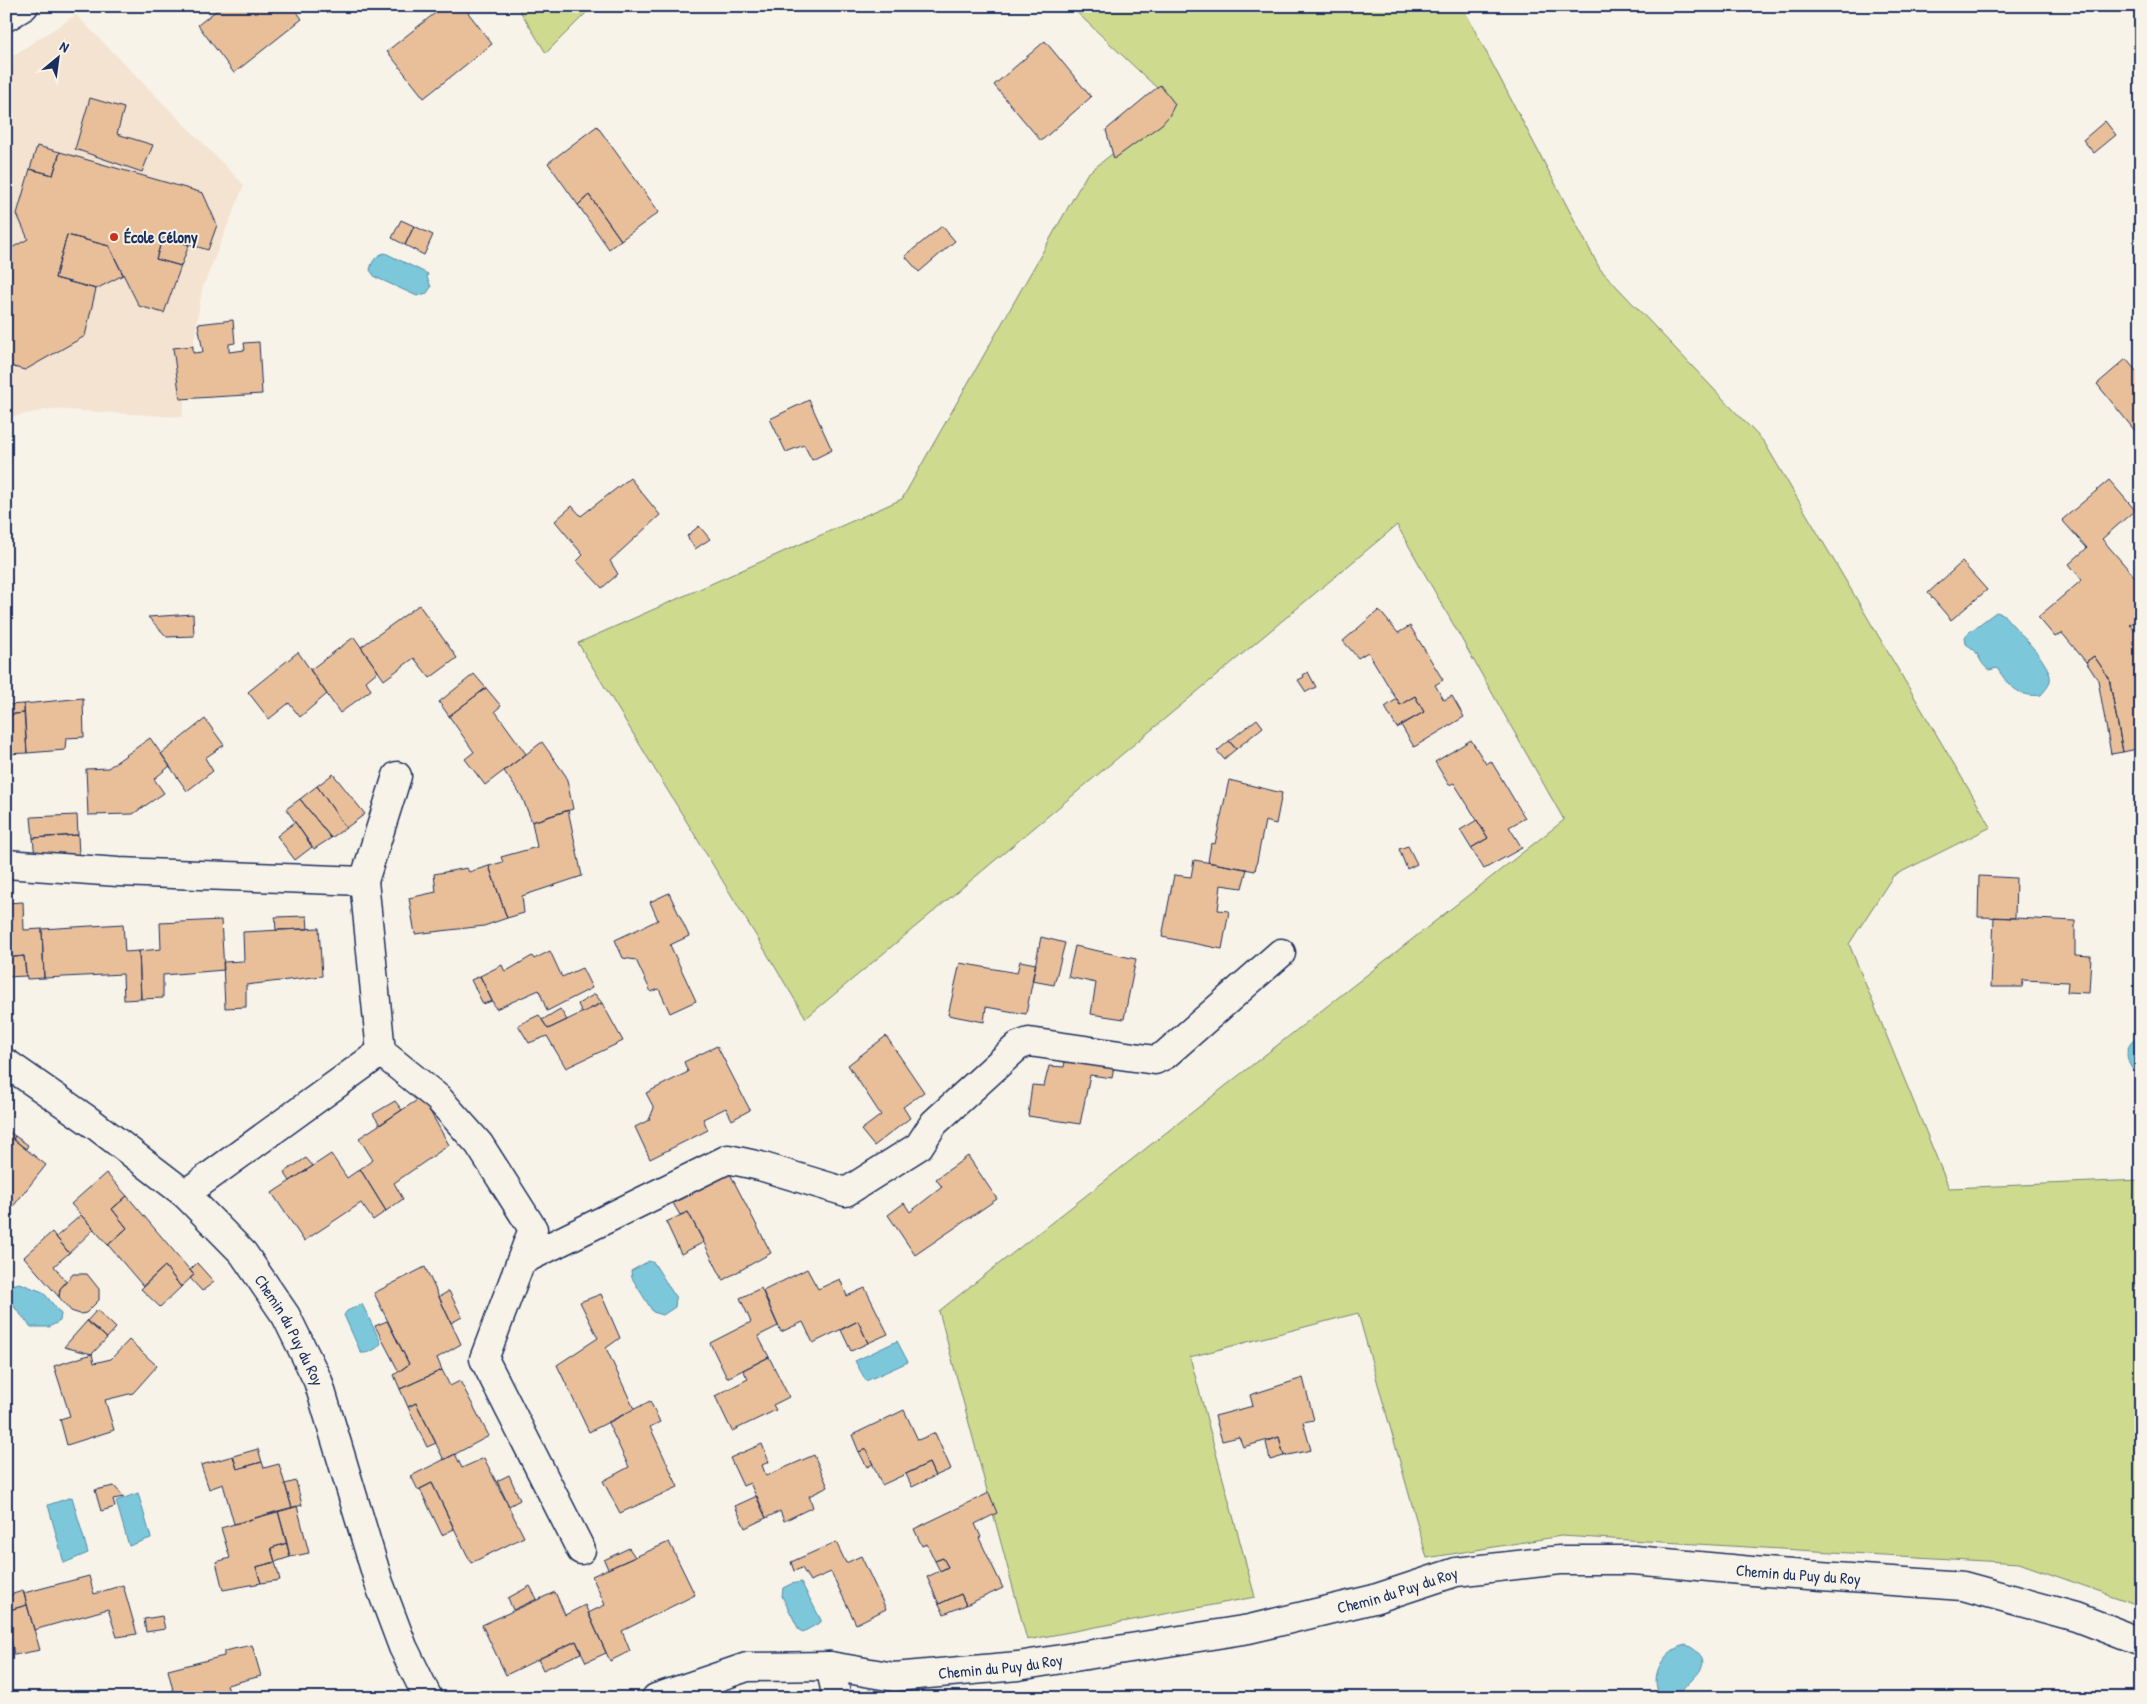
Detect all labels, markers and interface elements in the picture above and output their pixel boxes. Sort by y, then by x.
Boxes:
north arrow [32,32,82,82]
text: N [57,36,73,57]
place label: École Célony [124,226,198,249]
marker: École Célony [108,231,120,243]
street label: Chemin du Puy du Roy [250,1270,330,1388]
street label: Chemin du Puy du Roy [1735,1559,1862,1590]
street label: Chemin du Puy du Roy [1335,1561,1461,1618]
street label: Chemin du Puy du Roy [937,1648,1064,1684]

